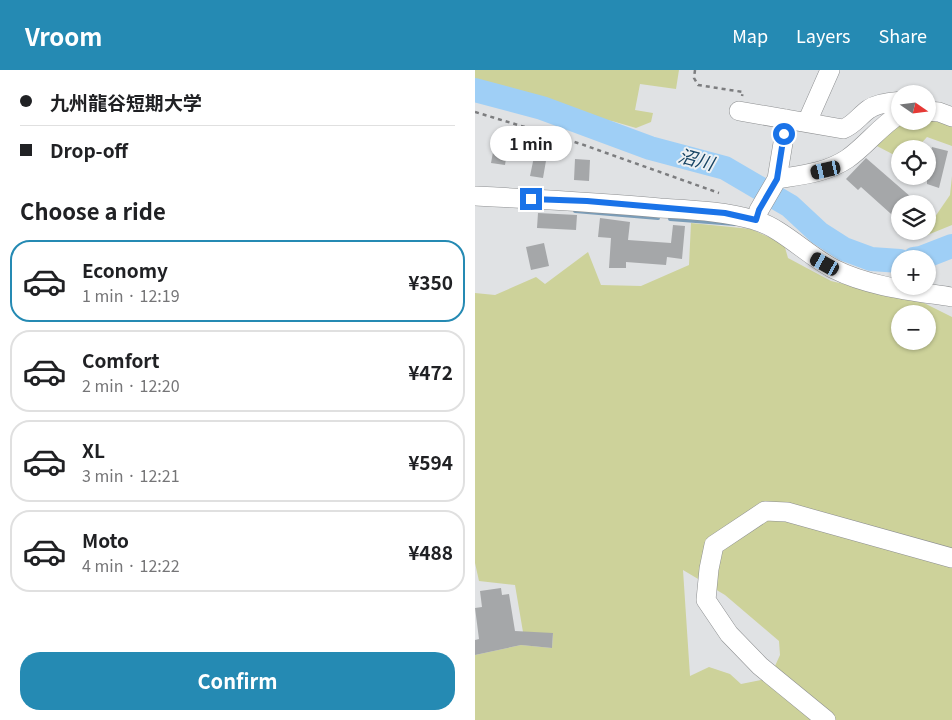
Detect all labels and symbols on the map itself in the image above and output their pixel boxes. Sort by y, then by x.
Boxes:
north arrow [891,85,936,130]
route start [773,123,795,145]
callout: 1 min [490,126,572,162]
water label: 沼川 [676,141,719,176]
car [809,159,842,181]
route end [520,188,542,210]
car [808,250,841,278]

